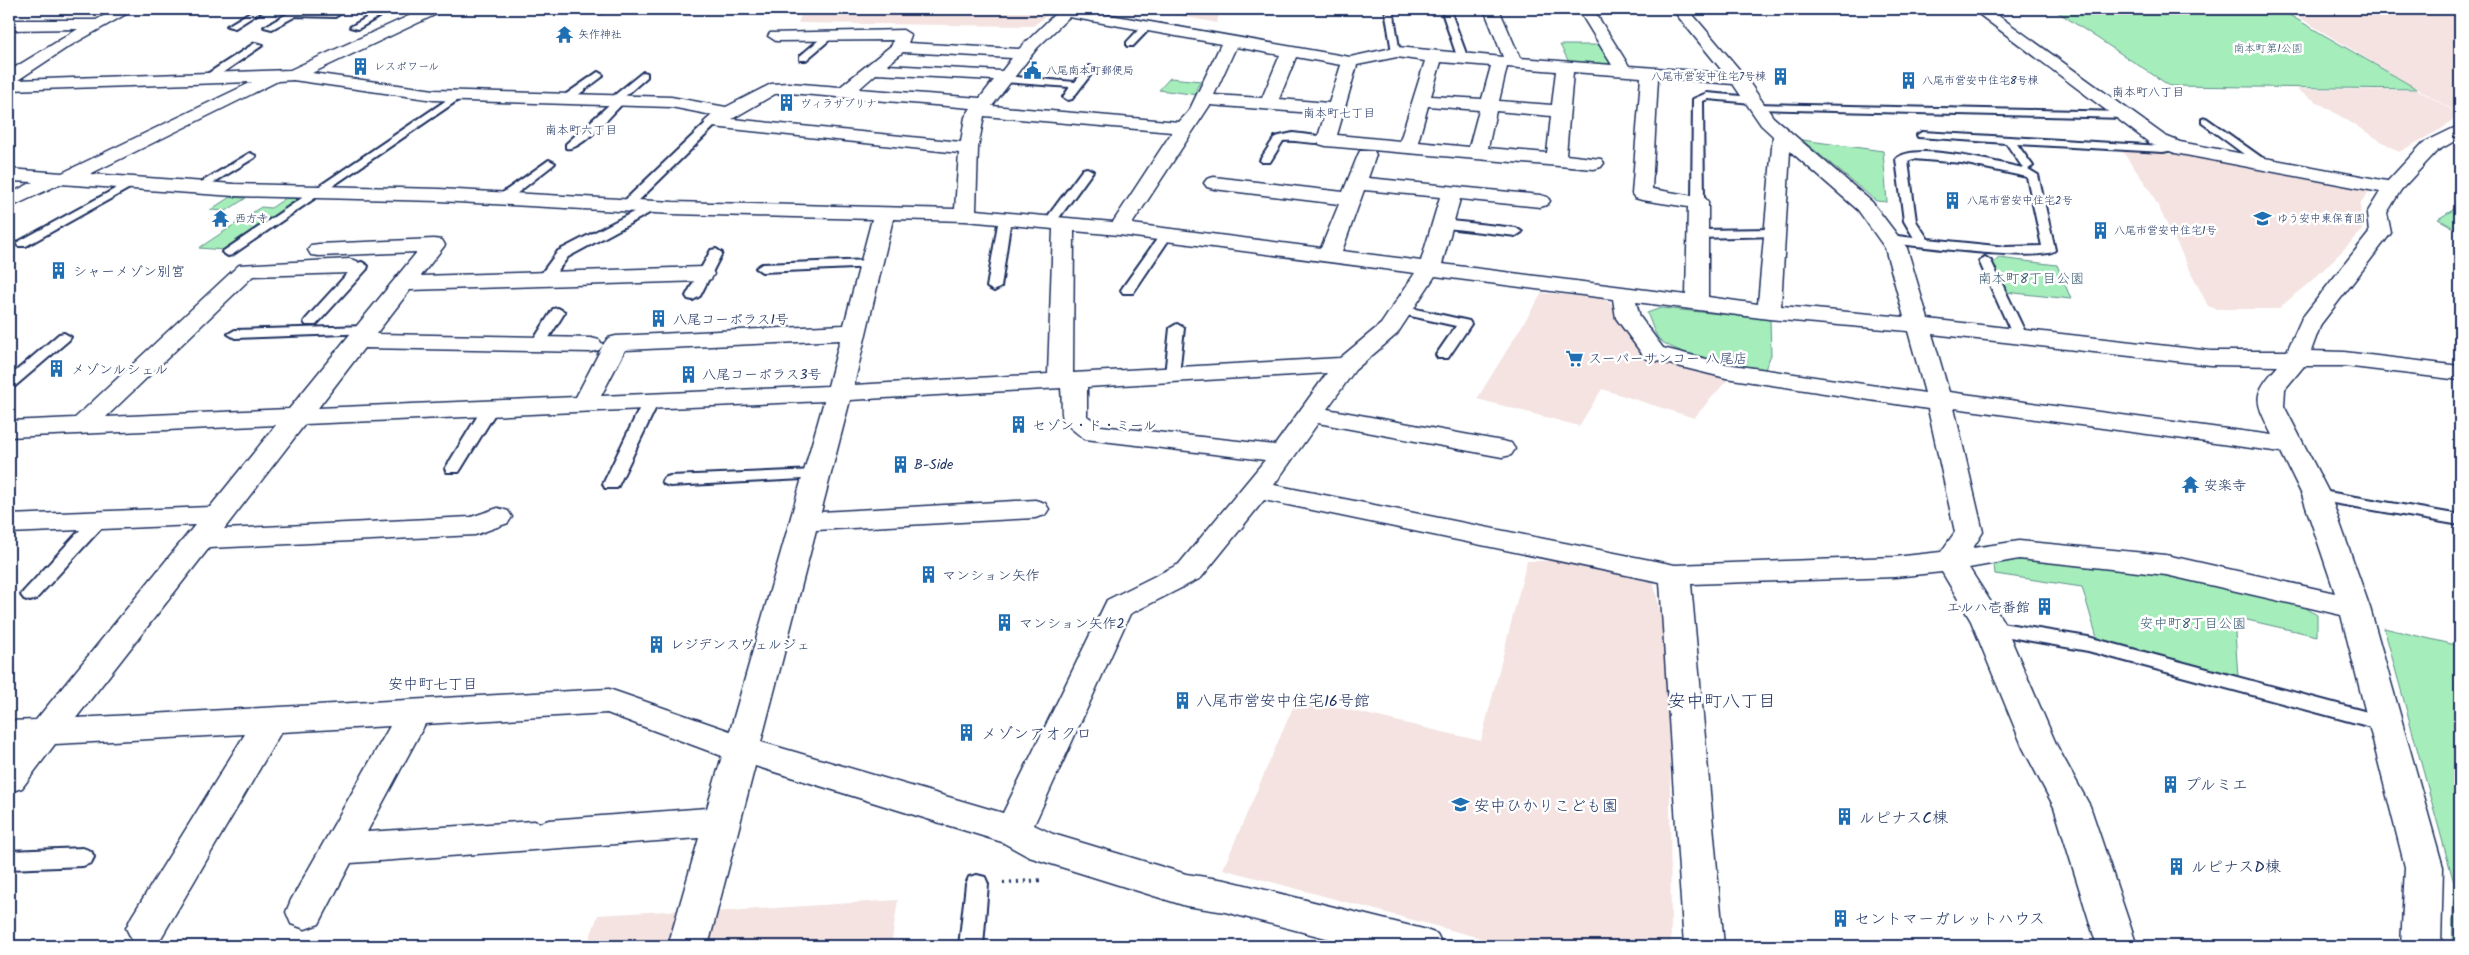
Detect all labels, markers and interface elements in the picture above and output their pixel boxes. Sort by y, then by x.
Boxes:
temple icon: 矢作神社 [554,24,574,44]
place label: 矢作神社 [578,26,622,44]
park label: 南本町第1公園 [2233,40,2303,58]
building icon: レスポワール [350,56,370,76]
place label: レスポワール [374,58,439,76]
public building icon: 八尾南本町郵便局 [1022,60,1042,80]
place label: 八尾南本町郵便局 [1046,62,1134,80]
building icon: 八尾市営安中住宅7号棟 [1770,66,1790,86]
place label: 八尾市営安中住宅7号棟 [1651,68,1766,86]
building icon: 八尾市営安中住宅8号棟 [1898,70,1918,90]
place label: 八尾市営安中住宅8号棟 [1922,72,2039,90]
district label: 南本町八丁目 [2112,83,2184,102]
building icon: ヴィラサブリナ [776,93,796,113]
place label: ヴィラサブリナ [800,95,877,113]
district label: 南本町七丁目 [1303,104,1375,123]
district label: 南本町六丁目 [545,121,617,140]
building icon: 八尾市営安中住宅2号 [1943,190,1963,210]
place label: 八尾市営安中住宅2号 [1967,192,2072,210]
temple icon: 西方寺 [211,208,231,228]
school or university icon: ゆう安中東保育園 [2253,208,2273,228]
place label: 西方寺 [235,210,268,228]
place label: ゆう安中東保育園 [2277,210,2365,228]
building icon: 八尾市営安中住宅1号 [2090,220,2110,240]
place label: 八尾市営安中住宅1号 [2114,222,2216,240]
building icon: シャーメゾン別宮 [49,261,69,281]
place label: シャーメゾン別宮 [73,261,185,283]
park label: 南本町8丁目公園 [1978,268,2084,290]
building icon: 八尾コーポラス1号 [649,309,669,329]
place label: 八尾コーポラス1号 [673,309,789,331]
supermarket icon: スーパーサンコー 八尾店 [1564,348,1584,368]
place label: スーパーサンコー 八尾店 [1588,348,1748,370]
building icon: メゾンルシェル [47,359,67,379]
place label: メゾンルシェル [71,359,168,381]
building icon: 八尾コーポラス3号 [678,364,698,384]
place label: 八尾コーポラス3号 [702,364,821,386]
building icon: セゾン・ド・ミール [1008,415,1028,435]
place label: セゾン・ド・ミール [1032,415,1157,437]
building icon: B-Side [890,454,910,474]
place label: B-Side [914,454,954,476]
temple icon: 安楽寺 [2180,475,2200,495]
place label: 安楽寺 [2204,475,2246,497]
building icon: マンション矢作 [918,565,938,585]
place label: マンション矢作 [942,565,1039,587]
place label: エルハ壱番館 [1946,597,2030,619]
building icon: エルハ壱番館 [2034,597,2054,617]
building icon: マンション矢作2 [995,613,1015,633]
place label: マンション矢作2 [1019,613,1125,635]
park label: 安中町8丁目公園 [2140,613,2246,635]
building icon: レジデンスヴェルジェ [646,634,666,654]
place label: レジデンスヴェルジェ [670,634,810,656]
district label: 安中町七丁目 [388,673,478,697]
district label: 安中町八丁目 [1668,688,1776,717]
place label: 八尾市営安中住宅16号館 [1196,689,1370,714]
building icon: 八尾市営安中住宅16号館 [1172,690,1192,710]
place label: メゾンアオクロ [981,722,1092,747]
building icon: メゾンアオクロ [957,723,977,743]
place label: プルミエ [2185,773,2248,798]
building icon: プルミエ [2161,774,2181,794]
place label: 安中ひかりこども園 [1474,794,1618,819]
school or university icon: 安中ひかりこども園 [1450,795,1470,815]
place label: ルピナスC棟 [1859,806,1948,831]
building icon: ルピナスC棟 [1835,807,1855,827]
place label: ルピナスD棟 [2191,855,2281,880]
building icon: ルピナスD棟 [2167,856,2187,876]
place label: セントマーガレットハウス [1854,907,2045,932]
building icon: セントマーガレットハウス [1830,908,1850,928]

